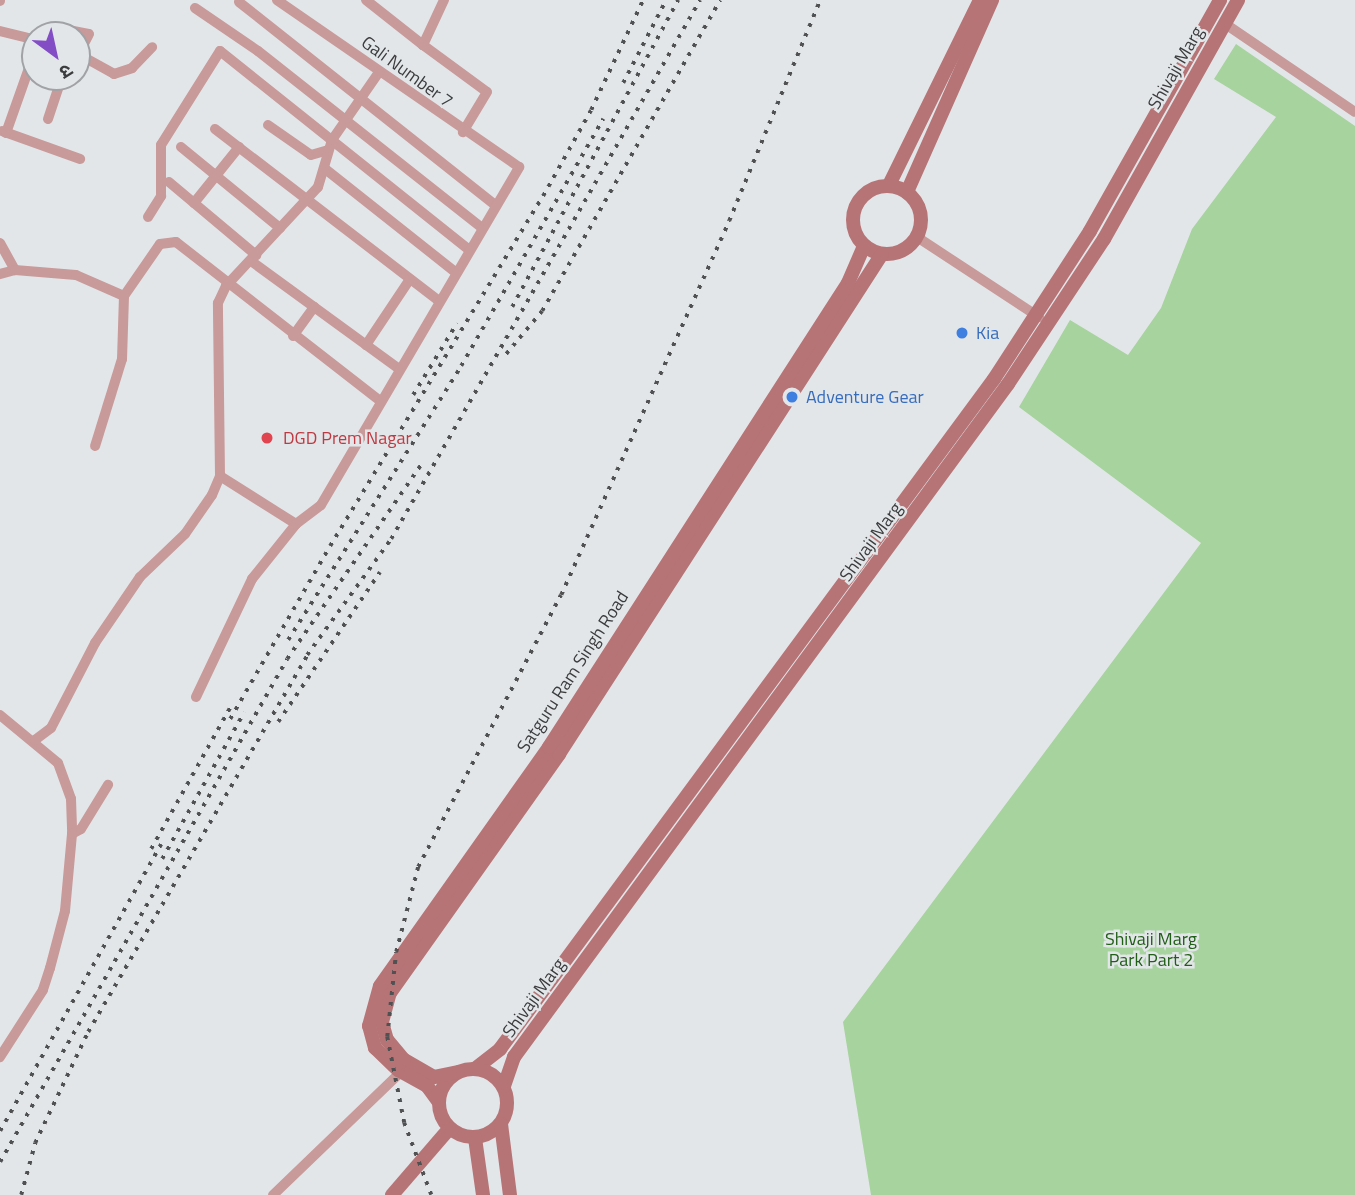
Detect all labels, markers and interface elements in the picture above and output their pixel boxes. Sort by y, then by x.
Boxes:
north arrow [21,21,91,91]
street label: Shivaji Marg [1144,23,1208,113]
street label: Gali Number 7 [357,32,457,112]
text: उ [54,57,79,88]
place label: Kia [976,322,999,344]
marker: Kia [954,325,970,341]
place label: Adventure Gear [806,386,924,408]
marker: Adventure Gear [784,389,800,405]
place label: DGD Prem Nagar [283,427,412,449]
marker: DGD Prem Nagar [257,428,277,448]
street label: Shivaji Marg [835,498,907,586]
street label: Satguru Ram Singh Road [513,587,633,757]
park label: Shivaji Marg Park Part 2 [1105,929,1197,972]
street label: Shivaji Marg [498,954,570,1042]

